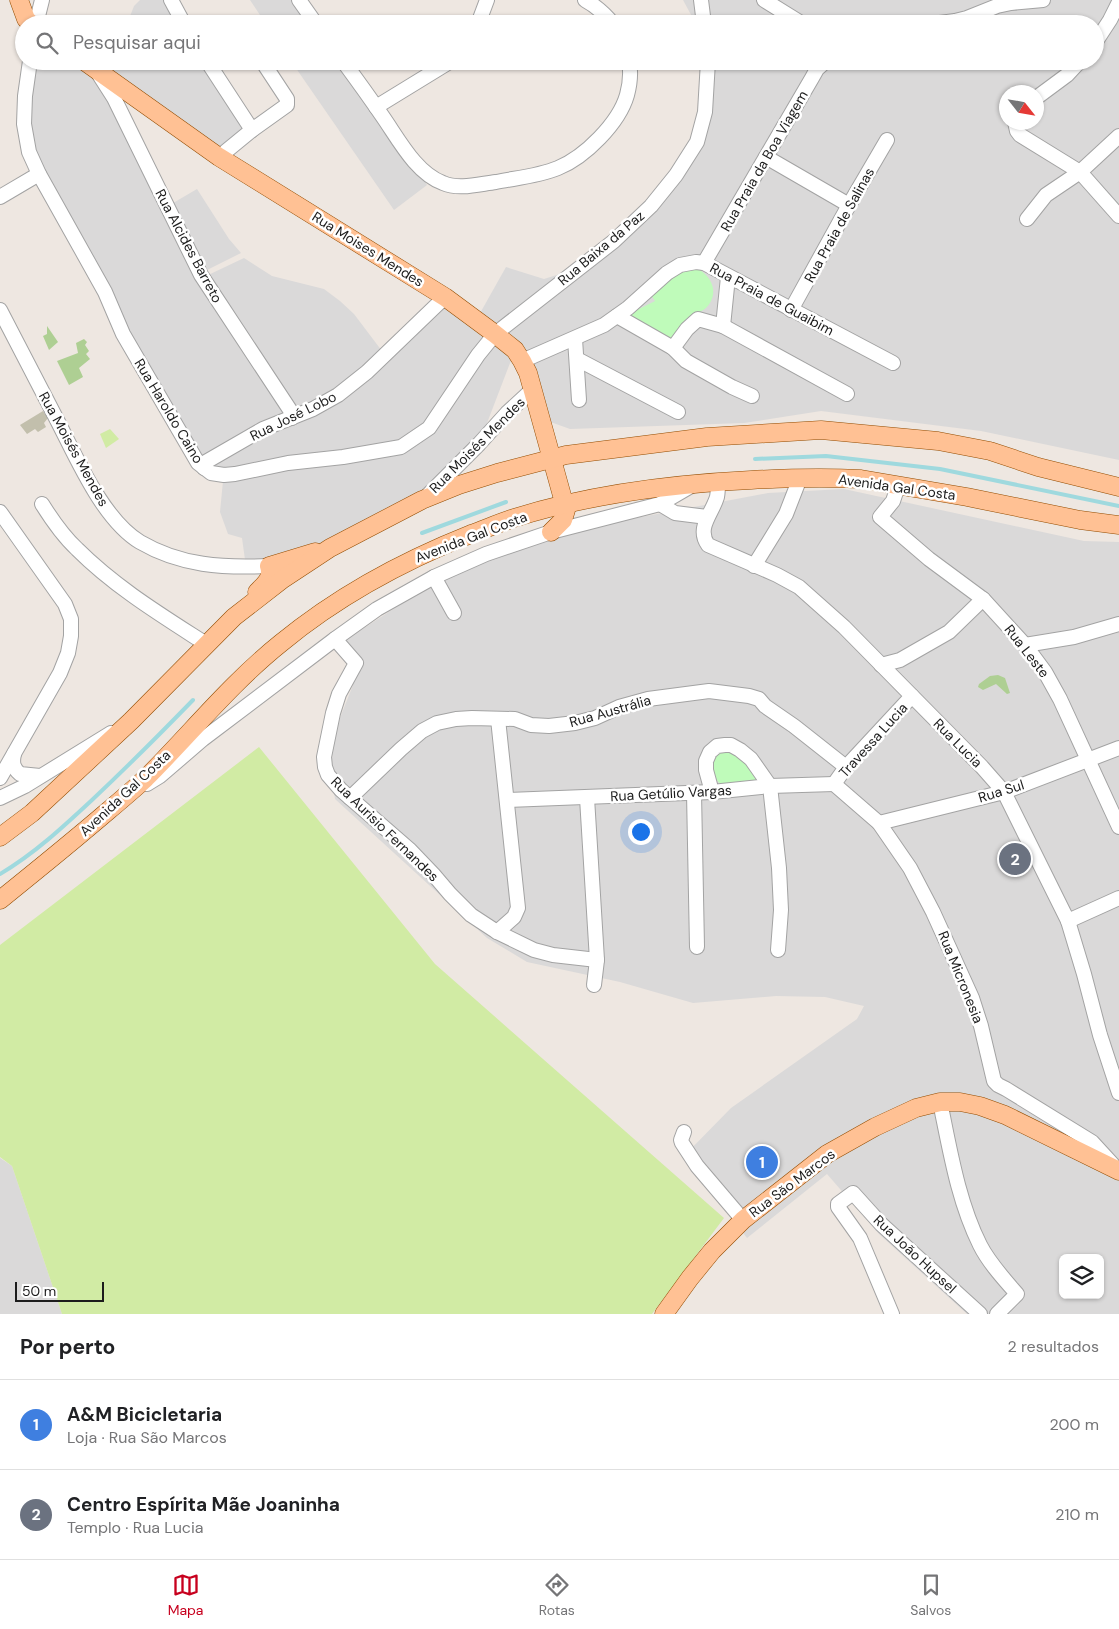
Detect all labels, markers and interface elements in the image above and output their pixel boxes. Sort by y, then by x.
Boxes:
search box [15,15,1104,70]
icon: search [33,29,61,57]
text: Pesquisar aqui [73,30,201,55]
north arrow [999,85,1044,130]
street label: Rua Praia da Boa Viagem [716,87,812,235]
street label: Rua Praia de Salinas [800,164,878,286]
street label: Rua Alcides Barreto [151,186,227,306]
street label: Rua Moises Mendes [309,207,427,291]
street label: Rua Baixa da Paz [554,207,648,289]
street label: Rua Praia de Guaibim [707,259,837,339]
street label: Rua Haroldo Caino [131,355,207,467]
street label: Rua José Lobo [247,387,339,445]
street label: Rua Moisés Mendes [35,388,113,510]
street label: Rua Moisés Mendes [425,393,529,497]
street label: Avenida Gal Costa [837,470,957,504]
street label: Avenida Gal Costa [413,507,529,567]
street label: Rua Leste [1001,621,1053,681]
street label: Rua Austrália [567,691,653,731]
street label: Travessa Lucia [835,699,911,781]
street label: Rua Lucia [930,715,986,771]
street label: Avenida Gal Costa [76,746,174,840]
street label: Rua Aurisio Fernandes [327,773,443,885]
street label: Rua Sul [976,776,1026,806]
street label: Rua Getúlio Vargas [610,781,732,805]
your location [628,819,654,845]
pin: 2 [999,840,1031,878]
street label: Rua Micronesia [934,928,988,1026]
pin: 1 [746,1143,778,1181]
street label: Rua São Marcos [745,1145,839,1221]
street label: Rua João Hupsel [870,1211,960,1297]
map controls [1059,1254,1104,1299]
button: layers [1059,1254,1104,1299]
scale bar [15,1279,104,1302]
text: 50 m [22,1282,56,1300]
text: Por perto [20,1333,115,1361]
text: 2 resultados [1008,1336,1099,1357]
text: A&M Bicicletaria [67,1402,222,1427]
text: 1 [33,1414,39,1435]
text: 200 m [1050,1414,1099,1435]
text: Loja · Rua São Marcos [67,1427,227,1448]
text: Centro Espírita Mãe Joaninha [67,1492,340,1517]
text: 2 [31,1504,41,1525]
text: 210 m [1055,1504,1099,1525]
text: Templo · Rua Lucia [67,1517,204,1538]
tab: Mapa [168,1571,203,1619]
tab: Rotas [539,1571,575,1619]
tab: Salvos [910,1571,951,1619]

